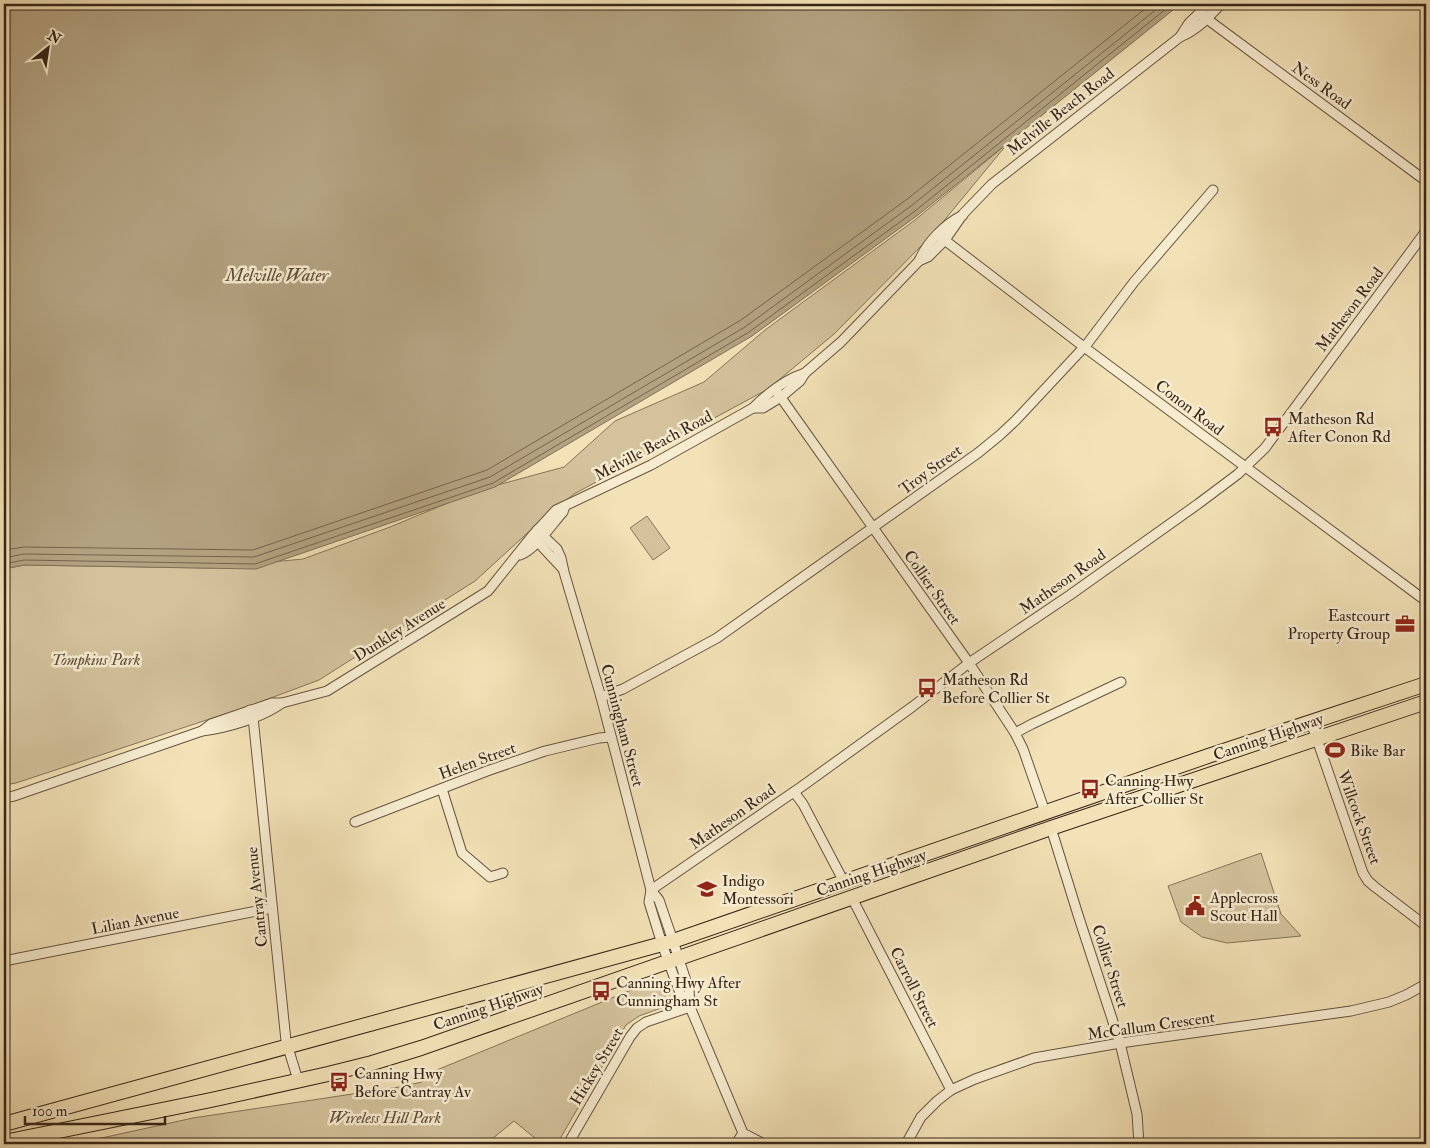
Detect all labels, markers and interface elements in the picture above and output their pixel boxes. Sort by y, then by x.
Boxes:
north arrow [22,22,72,72]
text: N [44,26,64,48]
street label: Ness Road [1288,58,1355,114]
street label: Melville Beach Road [1003,64,1118,160]
street label: Matheson Road [1312,263,1388,356]
water label: Melville Water [225,264,329,287]
street label: Conon Road [1151,376,1228,440]
street label: Melville Beach Road [591,406,716,485]
place label: Matheson Rd After Conon Rd [1287,409,1391,447]
bus stop icon: Matheson Rd After Conon Rd [1262,416,1284,438]
street label: Troy Street [895,440,966,499]
street label: Matheson Road [1016,545,1110,619]
street label: Collier Street [899,546,965,629]
street label: Dunkley Avenue [350,593,449,666]
place label: Eastcourt Property Group [1287,606,1390,645]
office icon: Eastcourt Property Group [1394,613,1416,635]
park label: Tompkins Park [52,650,141,670]
street label: Cunningham Street [596,662,648,789]
place label: Matheson Rd Before Collier St [942,670,1050,708]
bus stop icon: Matheson Rd Before Collier St [916,677,938,699]
street label: Canning Highway [1211,708,1327,765]
street label: Helen Street [436,738,519,784]
sports icon: Bike Bar [1324,739,1346,761]
place label: Bike Bar [1350,741,1405,761]
street label: Willcock Street [1332,767,1385,867]
place label: Canning Hwy After Collier St [1104,771,1203,809]
bus stop icon: Canning Hwy After Collier St [1079,778,1101,800]
street label: Matheson Road [686,780,780,854]
street label: Canning Highway [814,844,930,901]
street label: Cantray Avenue [242,845,272,948]
place label: Indigo Montessori [722,871,794,909]
school or university icon: Indigo Montessori [696,878,718,900]
place label: Applecross Scout Hall [1209,888,1278,926]
public building icon: Applecross Scout Hall [1184,895,1206,917]
street label: Lilian Avenue [90,903,181,939]
street label: Collier Street [1087,922,1133,1010]
street label: Carroll Street [885,944,943,1031]
place label: Canning Hwy After Cunningham St [616,973,741,1011]
street label: Canning Highway [431,978,547,1035]
bus stop icon: Canning Hwy After Cunningham St [590,980,612,1002]
street label: McCallum Crescent [1086,1007,1216,1045]
street label: Hickey Street [566,1024,628,1109]
place label: Canning Hwy Before Cantray Av [354,1064,472,1102]
bus stop icon: Canning Hwy Before Cantray Av [328,1071,350,1093]
scale bar [25,1093,165,1125]
text: 100 m [32,1102,68,1121]
park label: Wireless Hill Park [329,1108,442,1128]

